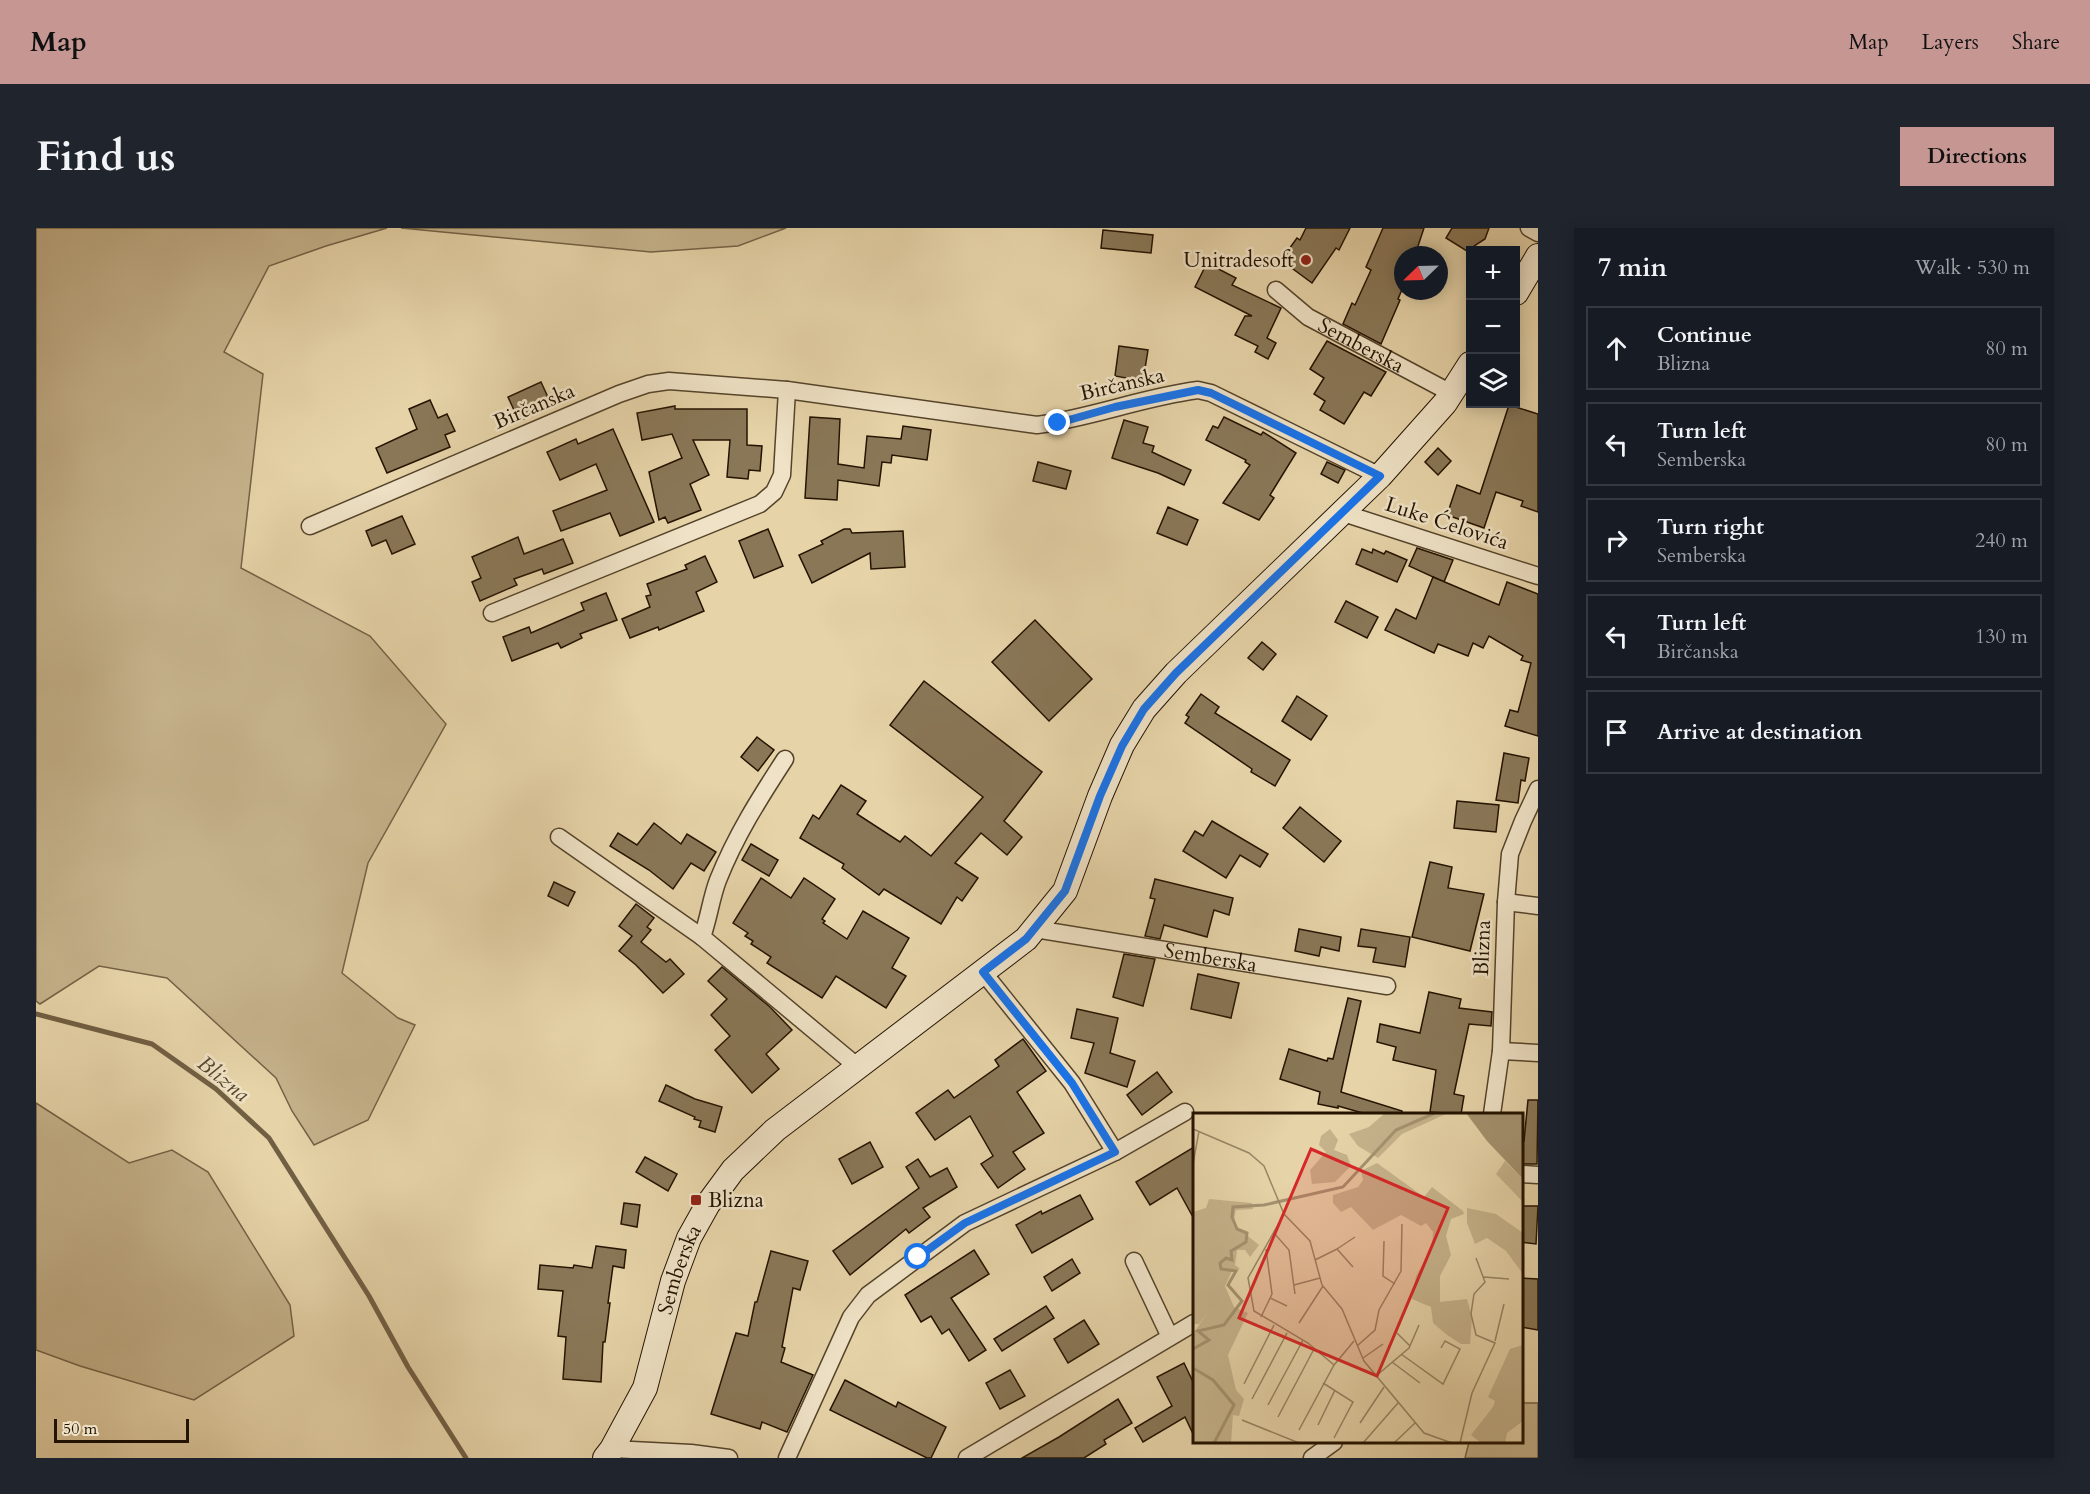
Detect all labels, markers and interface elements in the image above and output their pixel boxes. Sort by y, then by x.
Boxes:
text: Map [30,23,87,61]
text: Map [1849,28,1889,57]
text: Layers [1922,28,1979,57]
text: Share [2012,28,2060,57]
button: Directions [1900,127,2054,186]
text: Find us [36,128,176,185]
place label: Unitradesoft [1184,246,1294,275]
north arrow [1394,246,1448,300]
map controls [1466,246,1520,408]
button: + [1466,246,1520,300]
text: 7 min [1598,250,1667,285]
marker: Unitradesoft [1299,253,1313,267]
text: Walk · 530 m [1915,254,2030,281]
button: − [1466,300,1520,354]
street label: Semberska [1313,311,1409,380]
text: Continue [1657,320,1752,350]
icon: ahead [1600,332,1633,365]
text: 80 m [1985,335,2028,362]
text: Blizna [1657,350,1710,377]
button: layers [1466,354,1520,408]
street label: Birčanska [1077,361,1167,408]
street label: Birčanska [489,376,579,437]
route end [1044,409,1070,435]
text: Turn left [1657,416,1746,446]
icon: left [1600,428,1633,461]
text: 80 m [1985,431,2028,458]
text: Semberska [1657,446,1746,473]
street label: Luke Ćelovića [1381,489,1513,557]
text: Turn right [1657,512,1764,542]
icon: right [1600,524,1633,557]
text: 240 m [1975,527,2028,554]
text: Semberska [1657,542,1746,569]
text: Turn left [1657,608,1746,638]
icon: left [1600,620,1633,653]
text: 130 m [1975,623,2028,650]
text: Birčanska [1657,638,1739,665]
icon: arrive [1600,716,1633,749]
text: Arrive at destination [1657,717,1862,747]
street label: Blizna [1467,920,1498,976]
street label: Semberska [1162,936,1259,980]
water label: Blizna [191,1049,256,1109]
inset map [1193,1113,1523,1443]
place label: Blizna [708,1186,764,1215]
marker: Blizna [689,1193,703,1207]
street label: Semberska [651,1219,709,1318]
route start [904,1243,930,1269]
scale bar [54,1416,189,1444]
text: 50 m [63,1418,97,1440]

